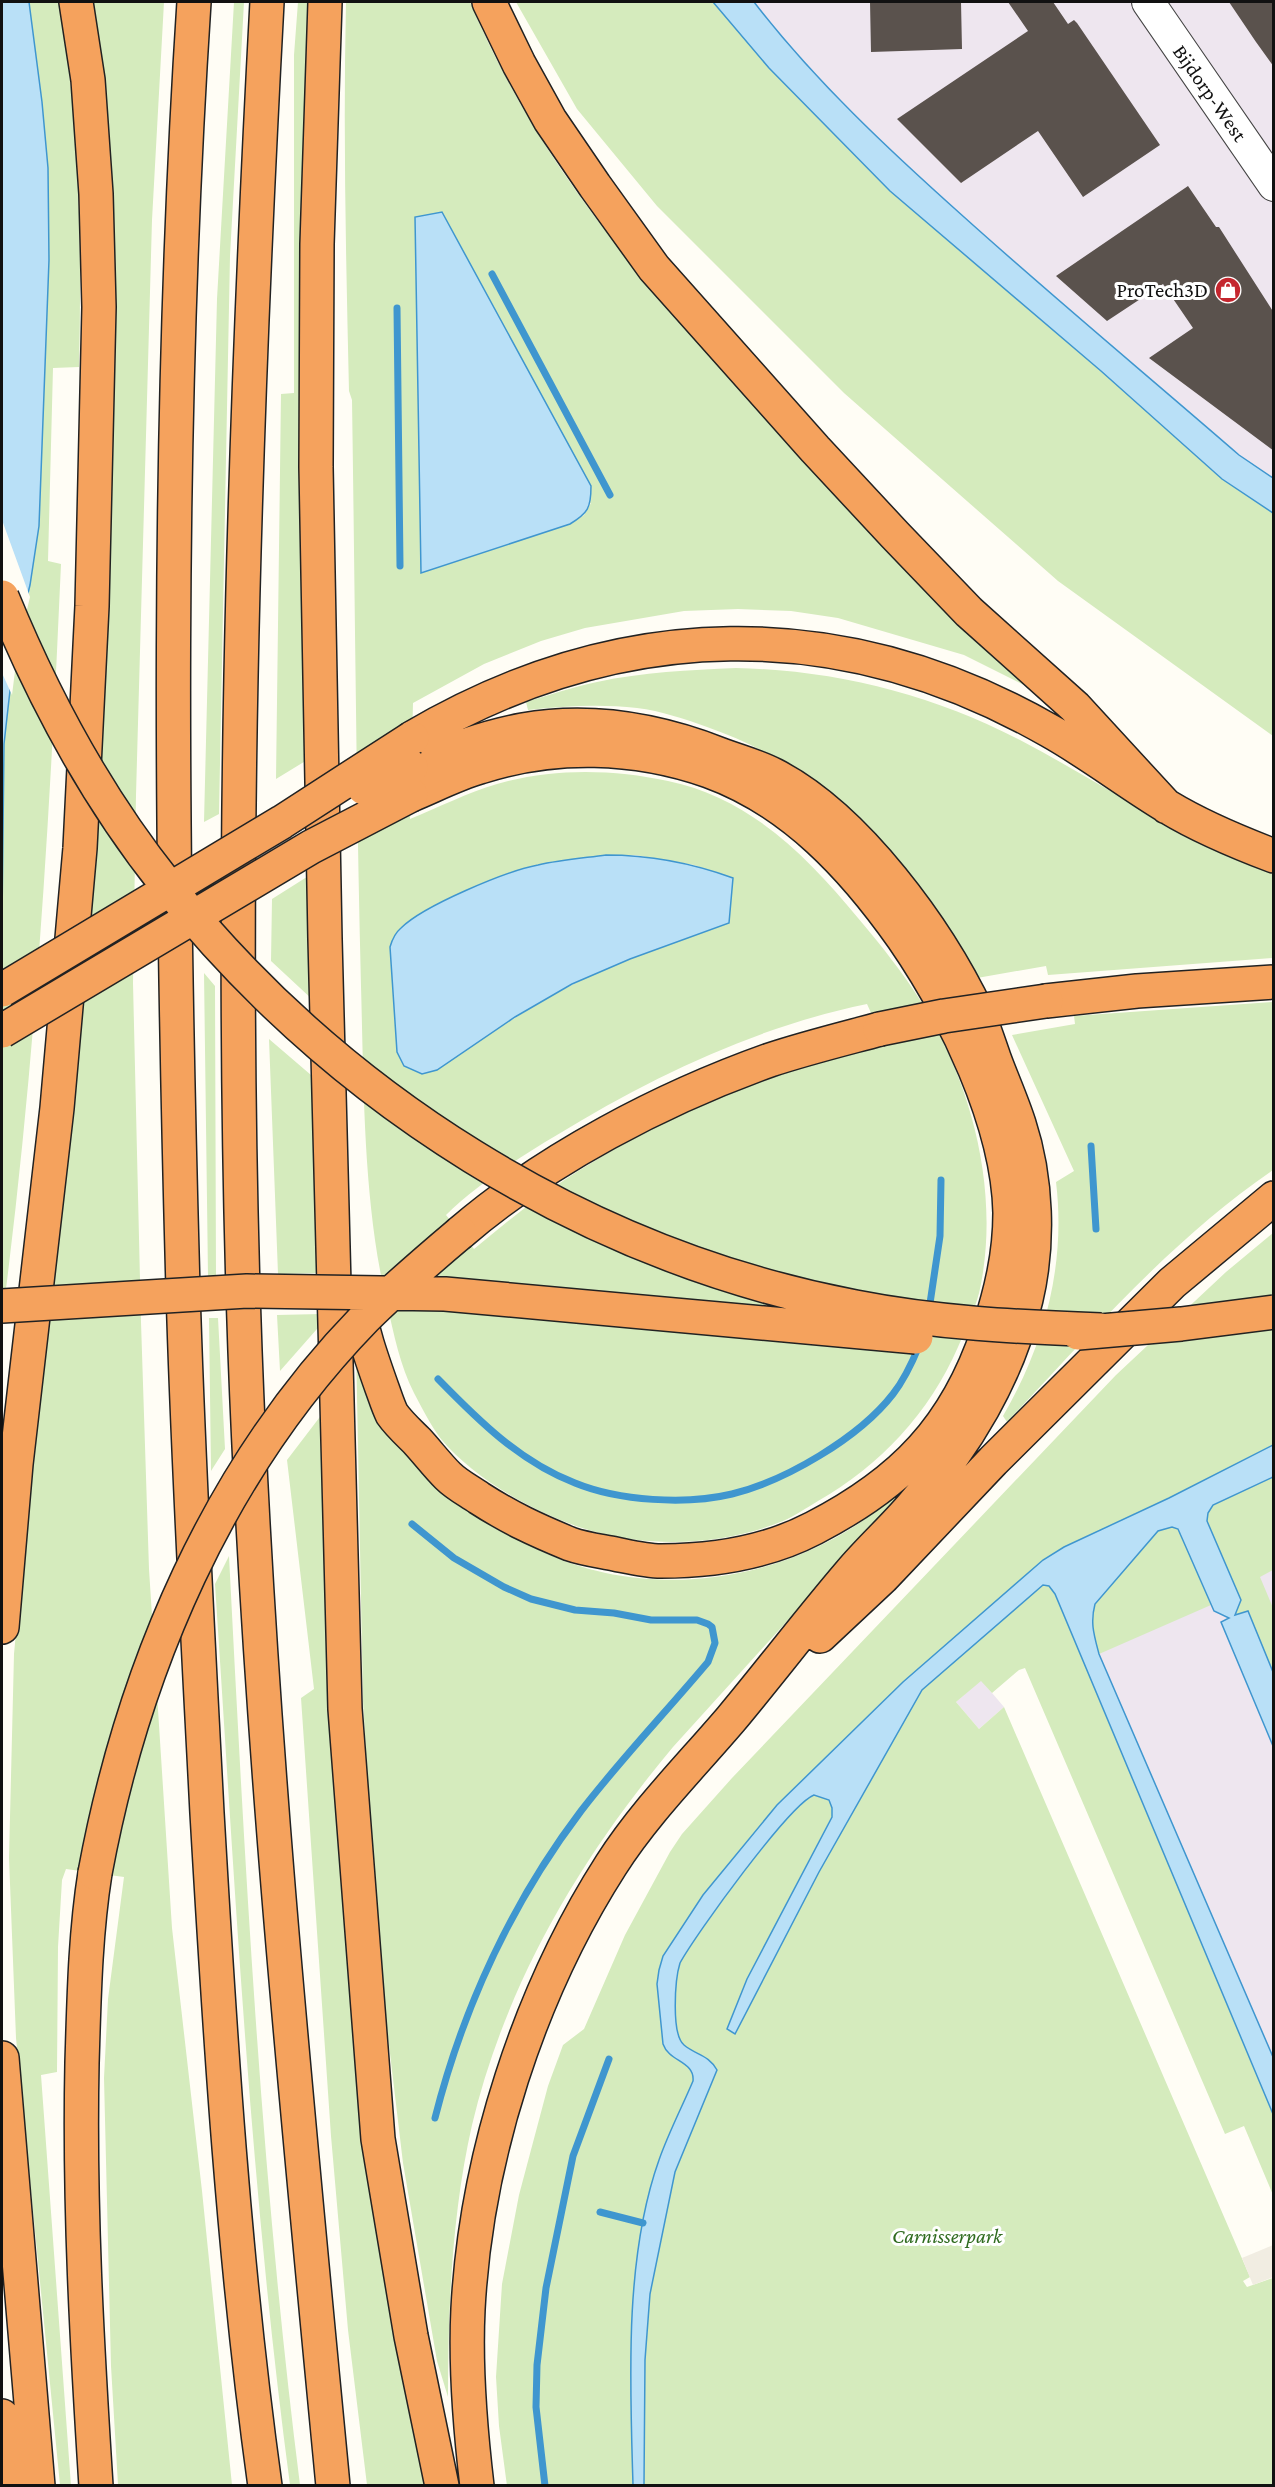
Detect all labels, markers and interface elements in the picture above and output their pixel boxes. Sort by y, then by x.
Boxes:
street label: Bijdorp-West [1168,40,1253,147]
shop icon: ProTech3D [1213,275,1243,305]
place label: ProTech3D [1117,278,1208,302]
park label: Carnisserpark [892,2224,1003,2248]

